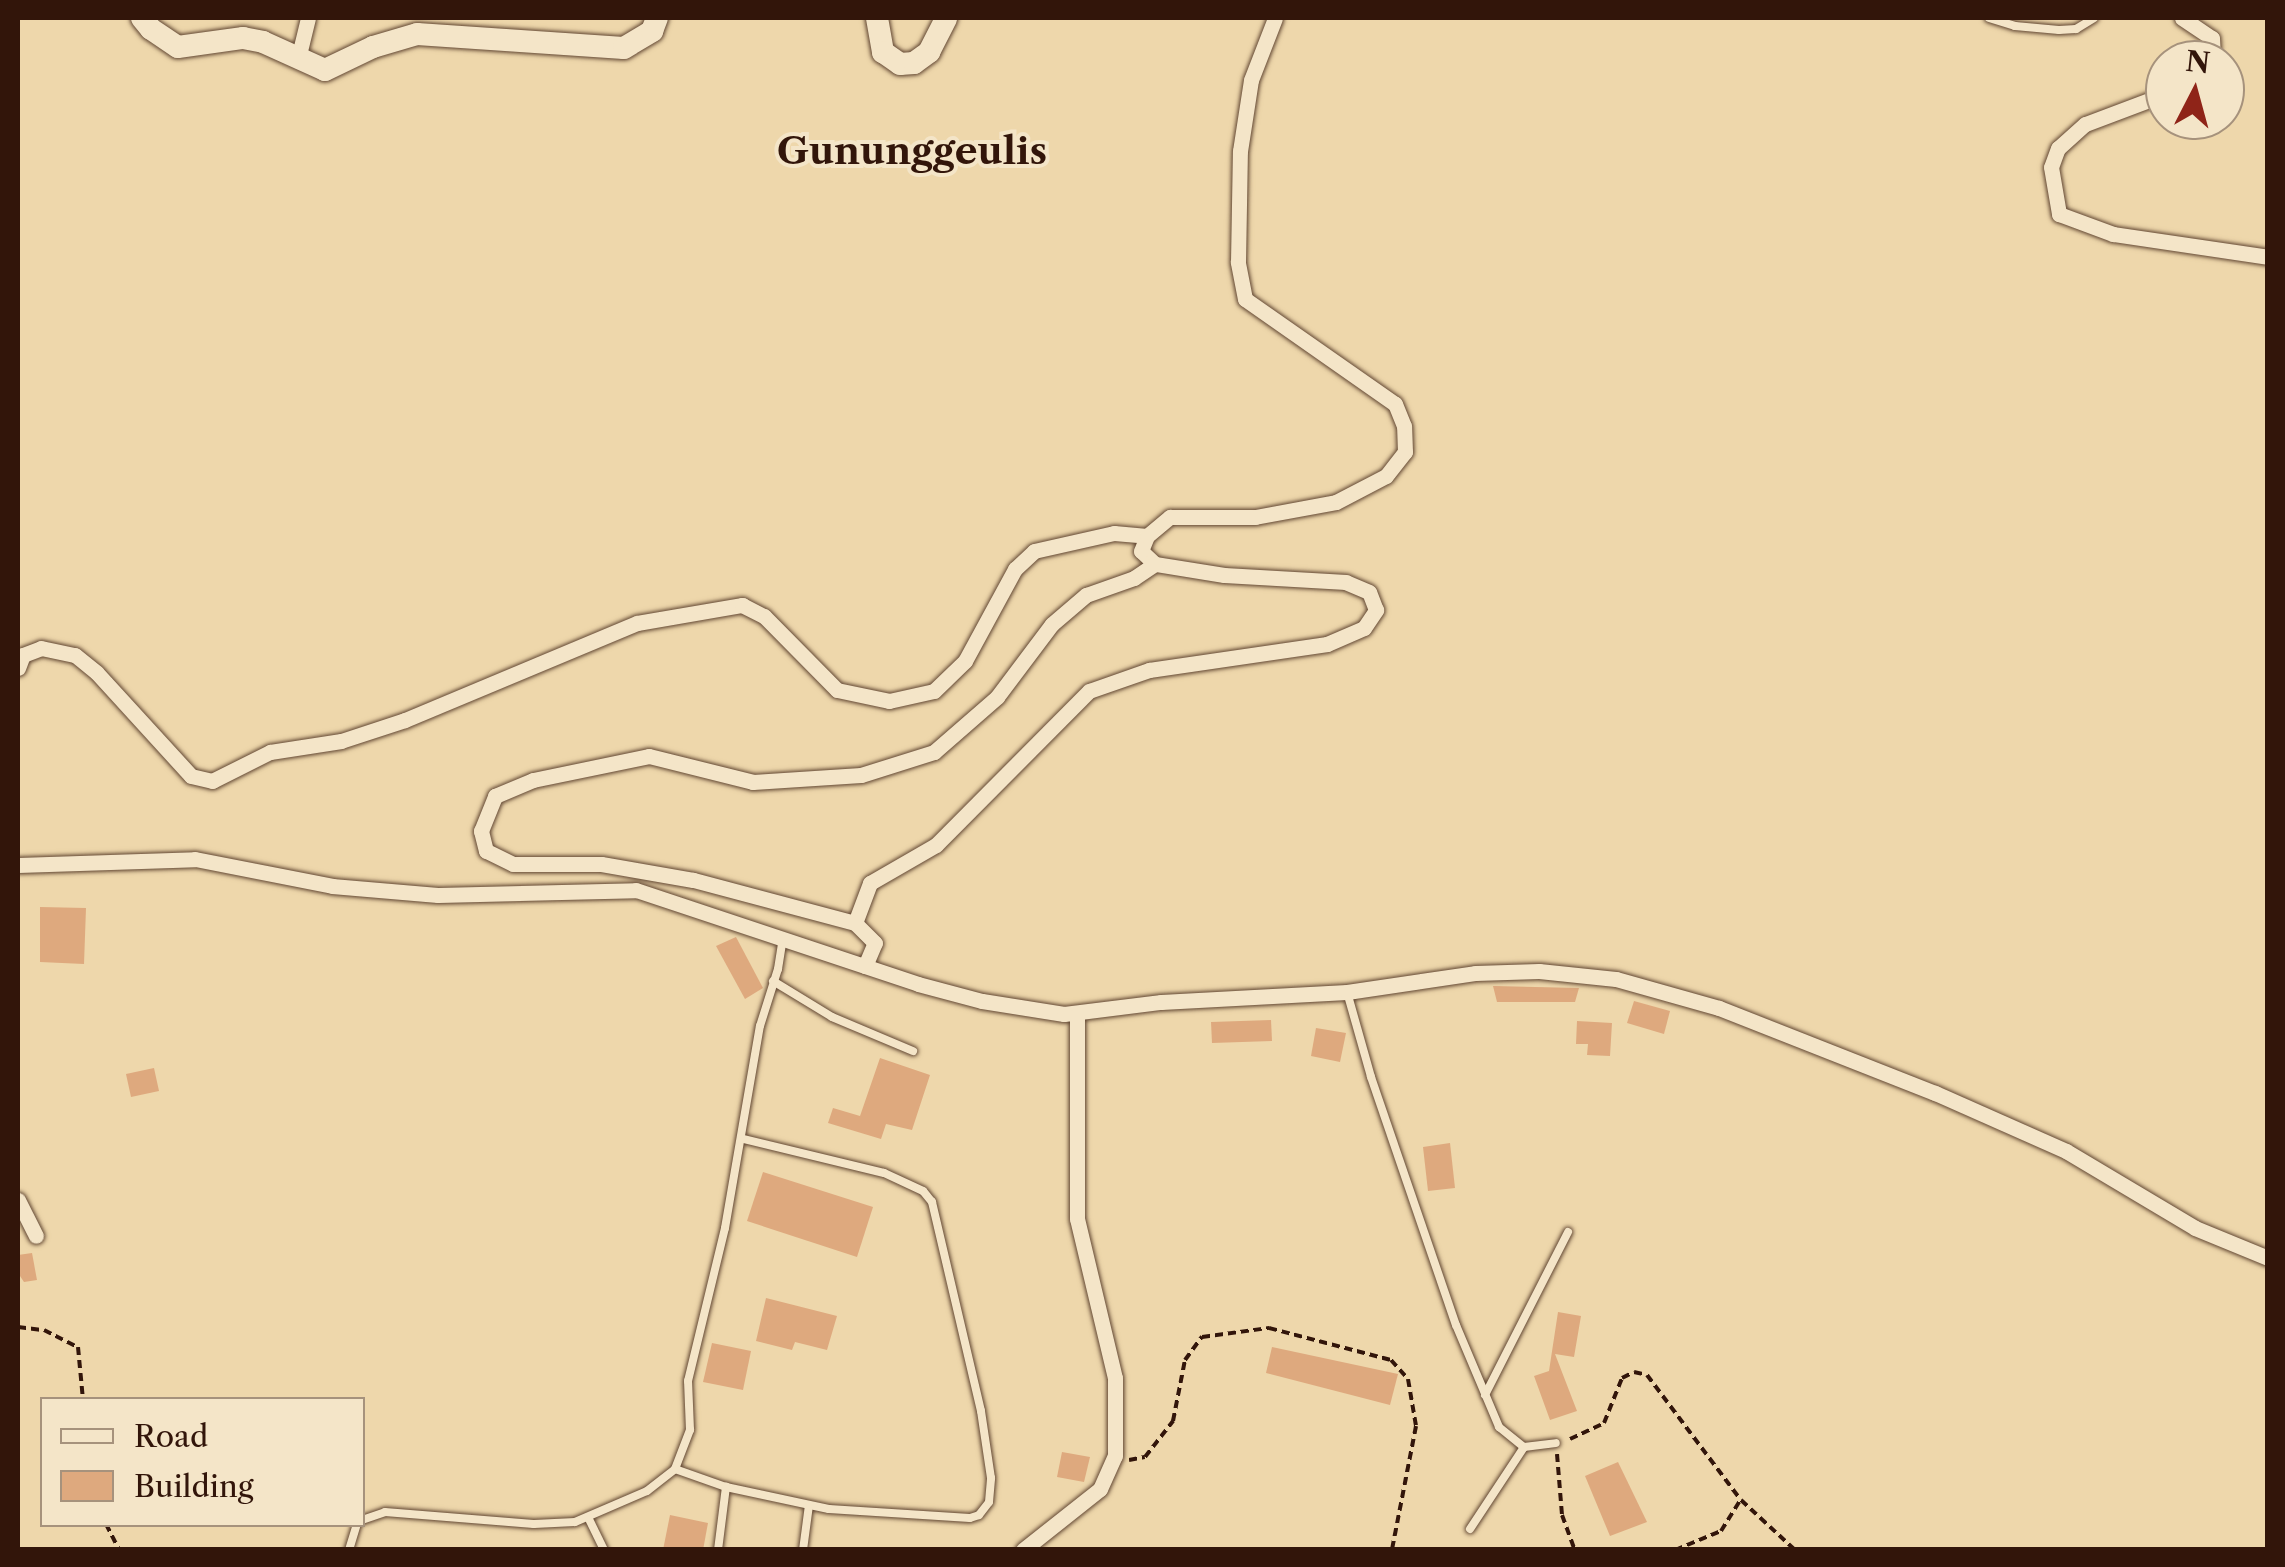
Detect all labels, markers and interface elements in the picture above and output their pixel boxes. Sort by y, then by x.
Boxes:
north arrow [2145,40,2245,140]
text: N [2184,44,2212,80]
district label: Gununggeulis [777,128,1047,174]
legend [40,1397,365,1527]
text: Road [134,1418,208,1455]
text: Building [134,1468,254,1505]

